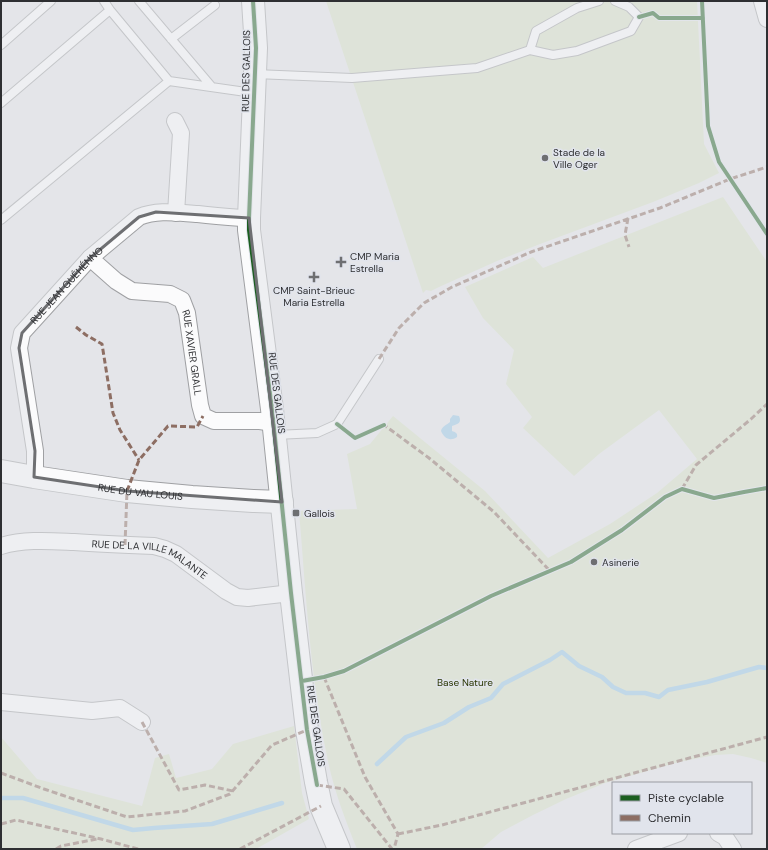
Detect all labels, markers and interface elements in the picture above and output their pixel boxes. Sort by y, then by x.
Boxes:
street label: RUE DES GALLOIS [239,30,253,112]
place label: Stade de la Ville Oger [553,146,605,171]
marker: Stade de la Ville Oger [540,153,550,163]
street label: RUE JEAN GUÉHÉNNO [27,243,106,327]
place label: CMP Maria Estrella [350,250,399,275]
marker: CMP Maria Estrella [335,256,347,268]
marker: CMP Saint-Brieuc Maria Estrella [308,271,320,283]
place label: CMP Saint-Brieuc Maria Estrella [273,284,355,309]
street label: RUE XAVIER GRALL [180,308,205,396]
street label: RUE DES GALLOIS [266,352,288,435]
street label: RUE DU VAU LOUIS [97,480,184,503]
place label: Gallois [304,507,335,520]
marker: Gallois [291,508,301,518]
street label: RUE DE LA VILLE MALANTE [91,537,211,582]
place label: Asinerie [602,556,640,569]
marker: Asinerie [589,557,599,567]
park label: Base Nature [437,676,493,689]
street label: RUE DES GALLOIS [304,685,328,768]
legend [612,782,752,834]
text: Piste cyclable [648,790,724,806]
text: Chemin [648,810,691,826]

